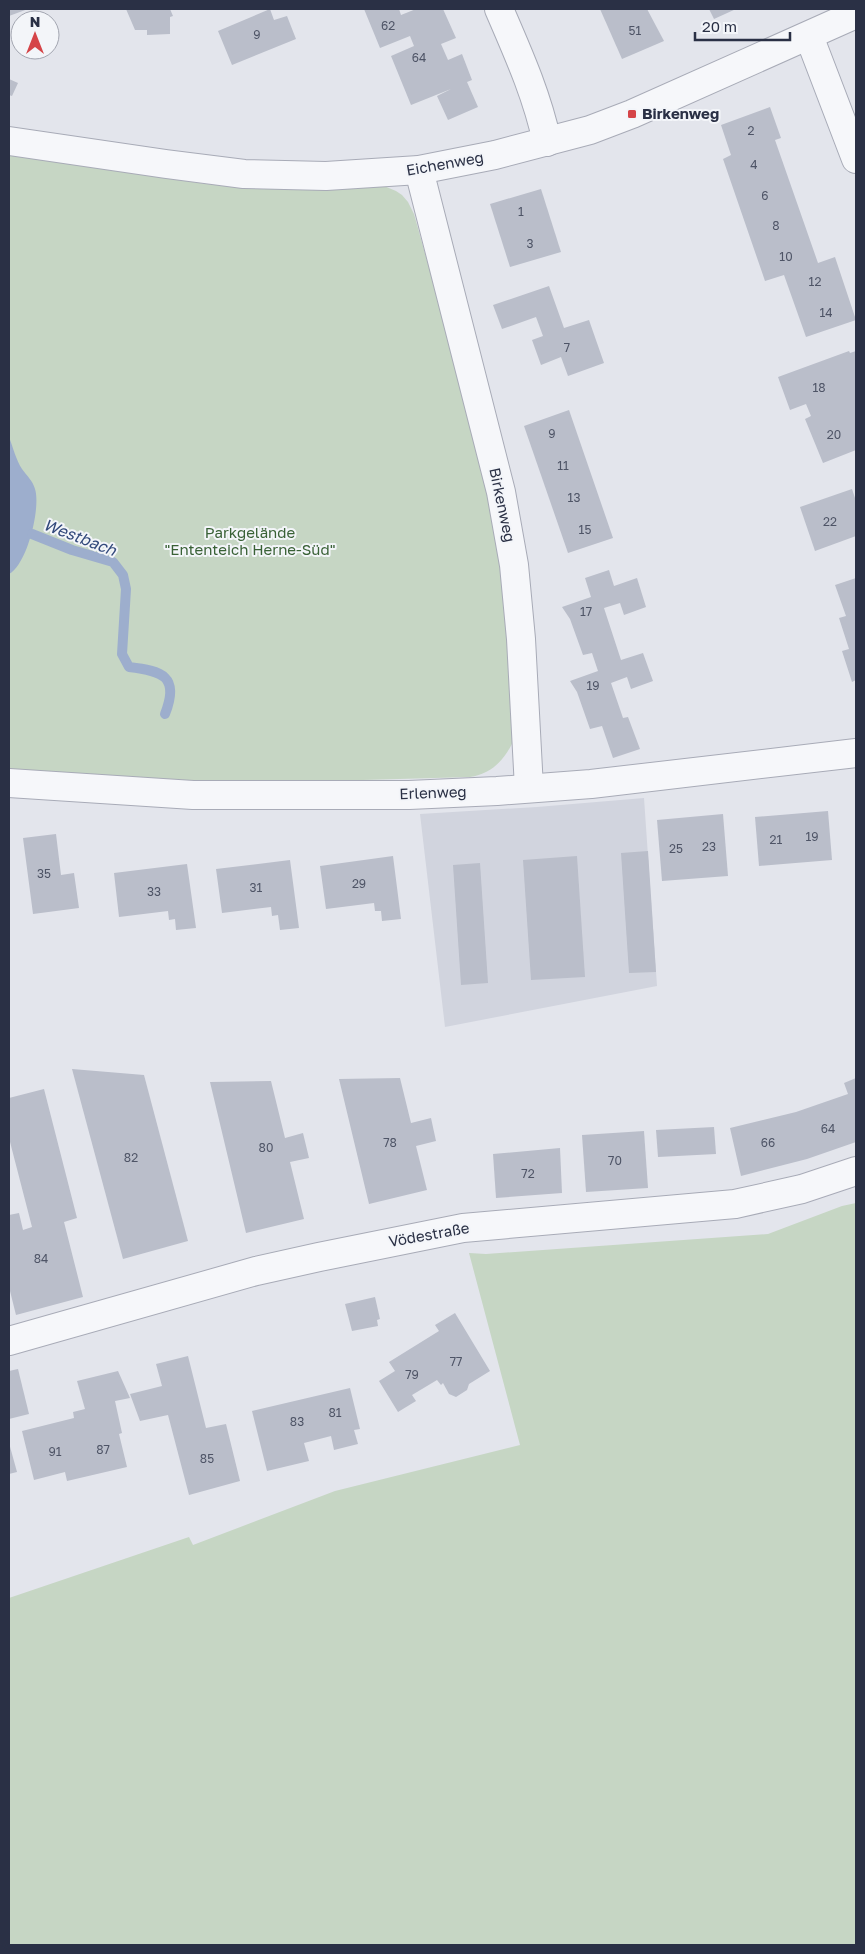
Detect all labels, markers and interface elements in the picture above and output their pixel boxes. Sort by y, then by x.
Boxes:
north arrow [10,10,60,60]
scale bar [695,10,790,42]
text: N [30,13,40,30]
text: 20 m [702,17,737,35]
house number: 62 [381,18,395,33]
house number: 51 [629,23,642,38]
house number: 9 [253,27,261,42]
house number: 64 [412,50,426,65]
place label: Birkenweg [642,104,719,122]
marker: Birkenweg [626,108,638,120]
house number: 2 [748,123,755,138]
street label: Eichenweg [405,147,485,179]
house number: 4 [750,157,758,172]
house number: 6 [761,188,769,203]
house number: 1 [518,204,524,219]
house number: 8 [772,218,780,233]
house number: 3 [526,236,534,251]
house number: 10 [779,249,793,264]
house number: 12 [809,274,821,289]
house number: 14 [819,305,833,320]
house number: 7 [564,340,570,355]
house number: 18 [812,380,826,395]
house number: 9 [548,426,556,441]
house number: 20 [827,427,841,442]
house number: 11 [557,458,569,473]
street label: Birkenweg [486,466,520,544]
house number: 13 [568,490,580,505]
water label: Westbach [41,514,120,560]
house number: 22 [823,514,837,529]
house number: 15 [579,522,591,537]
park label: Parkgelände "Ententeich Herne-Süd" [164,523,336,558]
house number: 17 [580,604,592,619]
house number: 19 [586,678,600,693]
street label: Erlenweg [399,782,467,802]
house number: 19 [805,829,819,844]
house number: 21 [770,832,783,847]
house number: 23 [702,839,716,854]
house number: 25 [669,841,683,856]
house number: 35 [37,866,51,881]
house number: 29 [352,876,366,891]
house number: 31 [250,880,263,895]
house number: 33 [147,884,161,899]
house number: 64 [821,1121,835,1136]
house number: 78 [383,1135,397,1150]
house number: 66 [761,1135,775,1150]
house number: 80 [259,1140,273,1155]
house number: 82 [124,1150,138,1165]
house number: 70 [608,1153,622,1168]
house number: 72 [521,1166,535,1181]
street label: Vödestraße [387,1218,471,1250]
house number: 84 [34,1251,48,1266]
house number: 77 [450,1354,462,1369]
house number: 79 [405,1367,419,1382]
house number: 81 [328,1405,342,1420]
house number: 83 [290,1414,304,1429]
house number: 87 [96,1442,110,1457]
house number: 91 [48,1444,62,1459]
house number: 85 [200,1451,214,1466]

